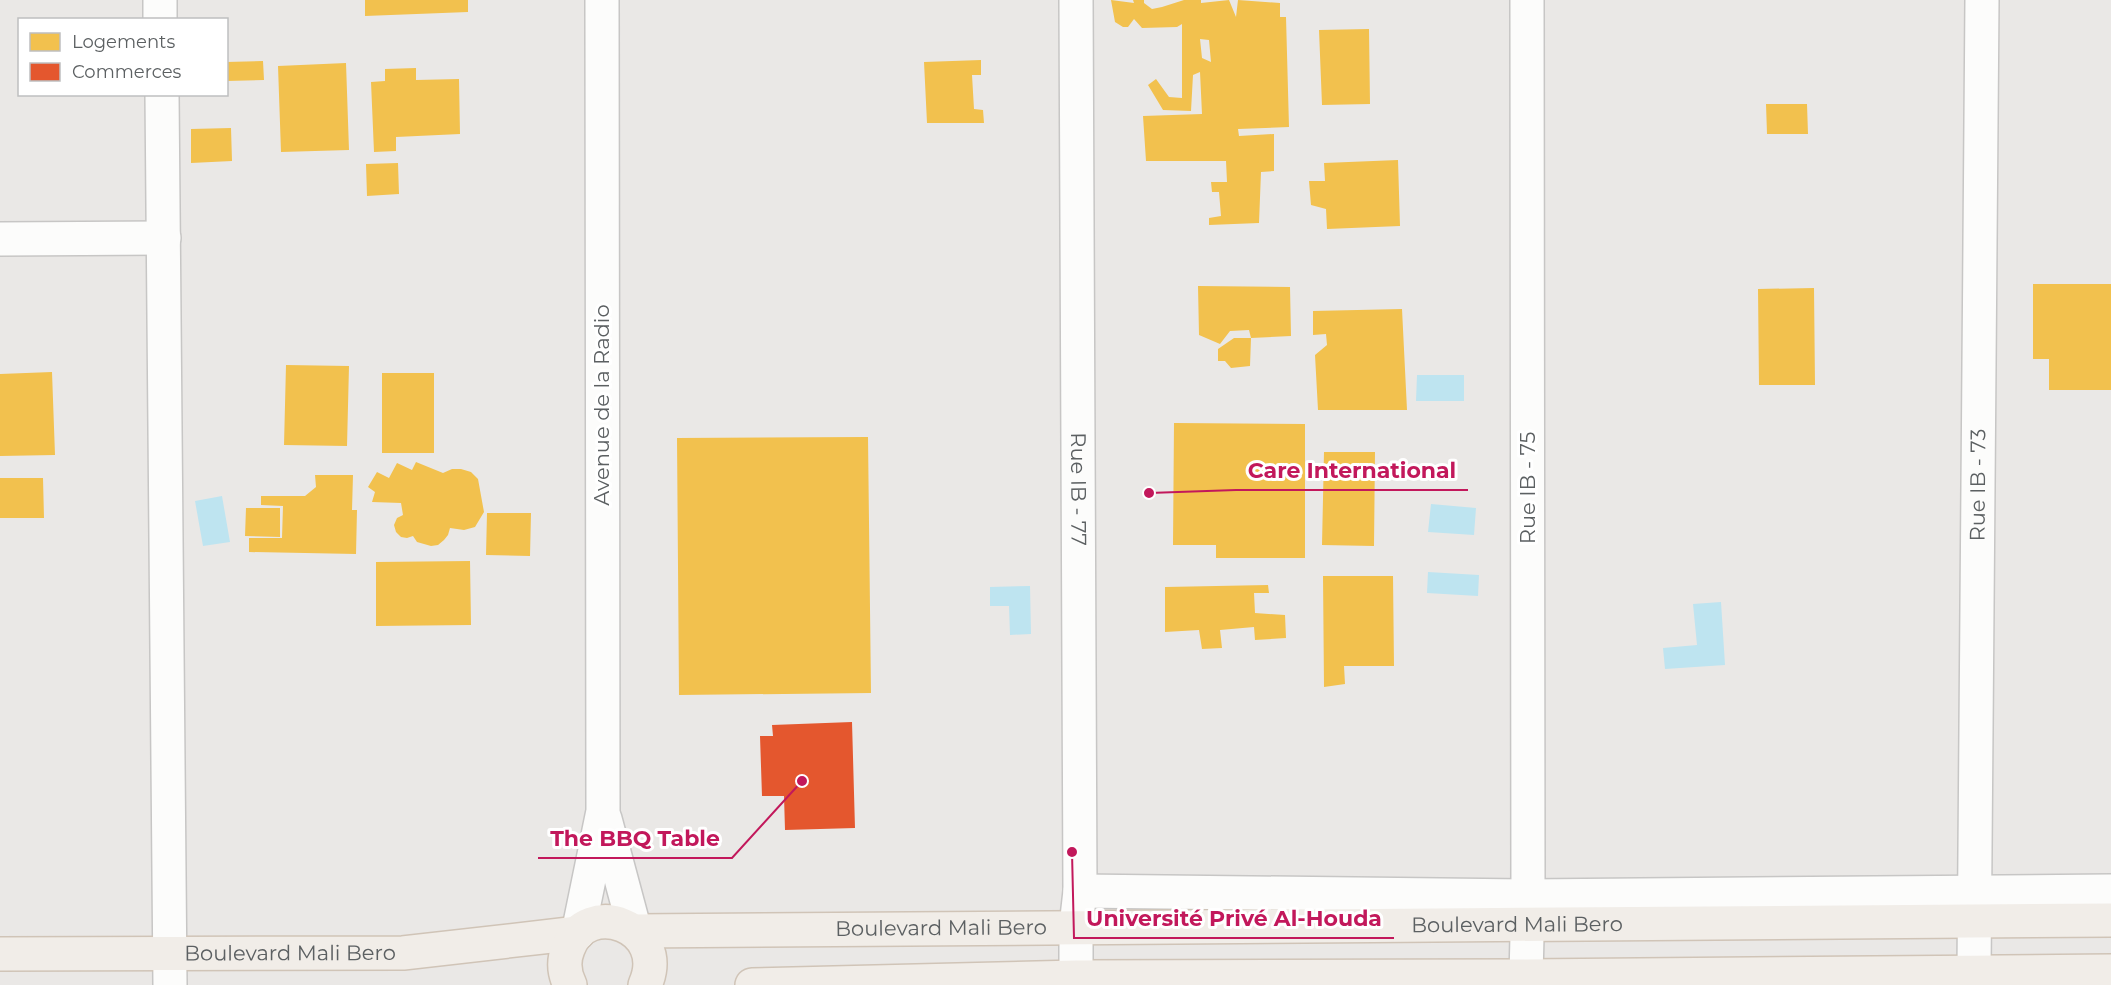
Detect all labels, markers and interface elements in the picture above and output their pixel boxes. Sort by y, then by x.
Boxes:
legend [18,18,228,96]
text: Logements [72,31,175,53]
text: Commerces [72,61,182,83]
street label: Avenue de la Radio [589,304,614,506]
street label: Rue IB - 73 [1965,429,1990,542]
street label: Rue IB - 77 [1066,432,1091,546]
street label: Rue IB - 75 [1515,432,1540,544]
callout: Care International [1236,450,1468,490]
text: Care International [1248,457,1456,484]
callout: The BBQ Table [538,818,732,858]
text: The BBQ Table [550,825,720,852]
callout: Université Privé Al-Houda [1074,898,1394,938]
text: Université Privé Al-Houda [1086,905,1382,932]
street label: Boulevard Mali Bero [1411,911,1623,937]
street label: Boulevard Mali Bero [835,914,1047,941]
street label: Boulevard Mali Bero [184,940,396,966]

